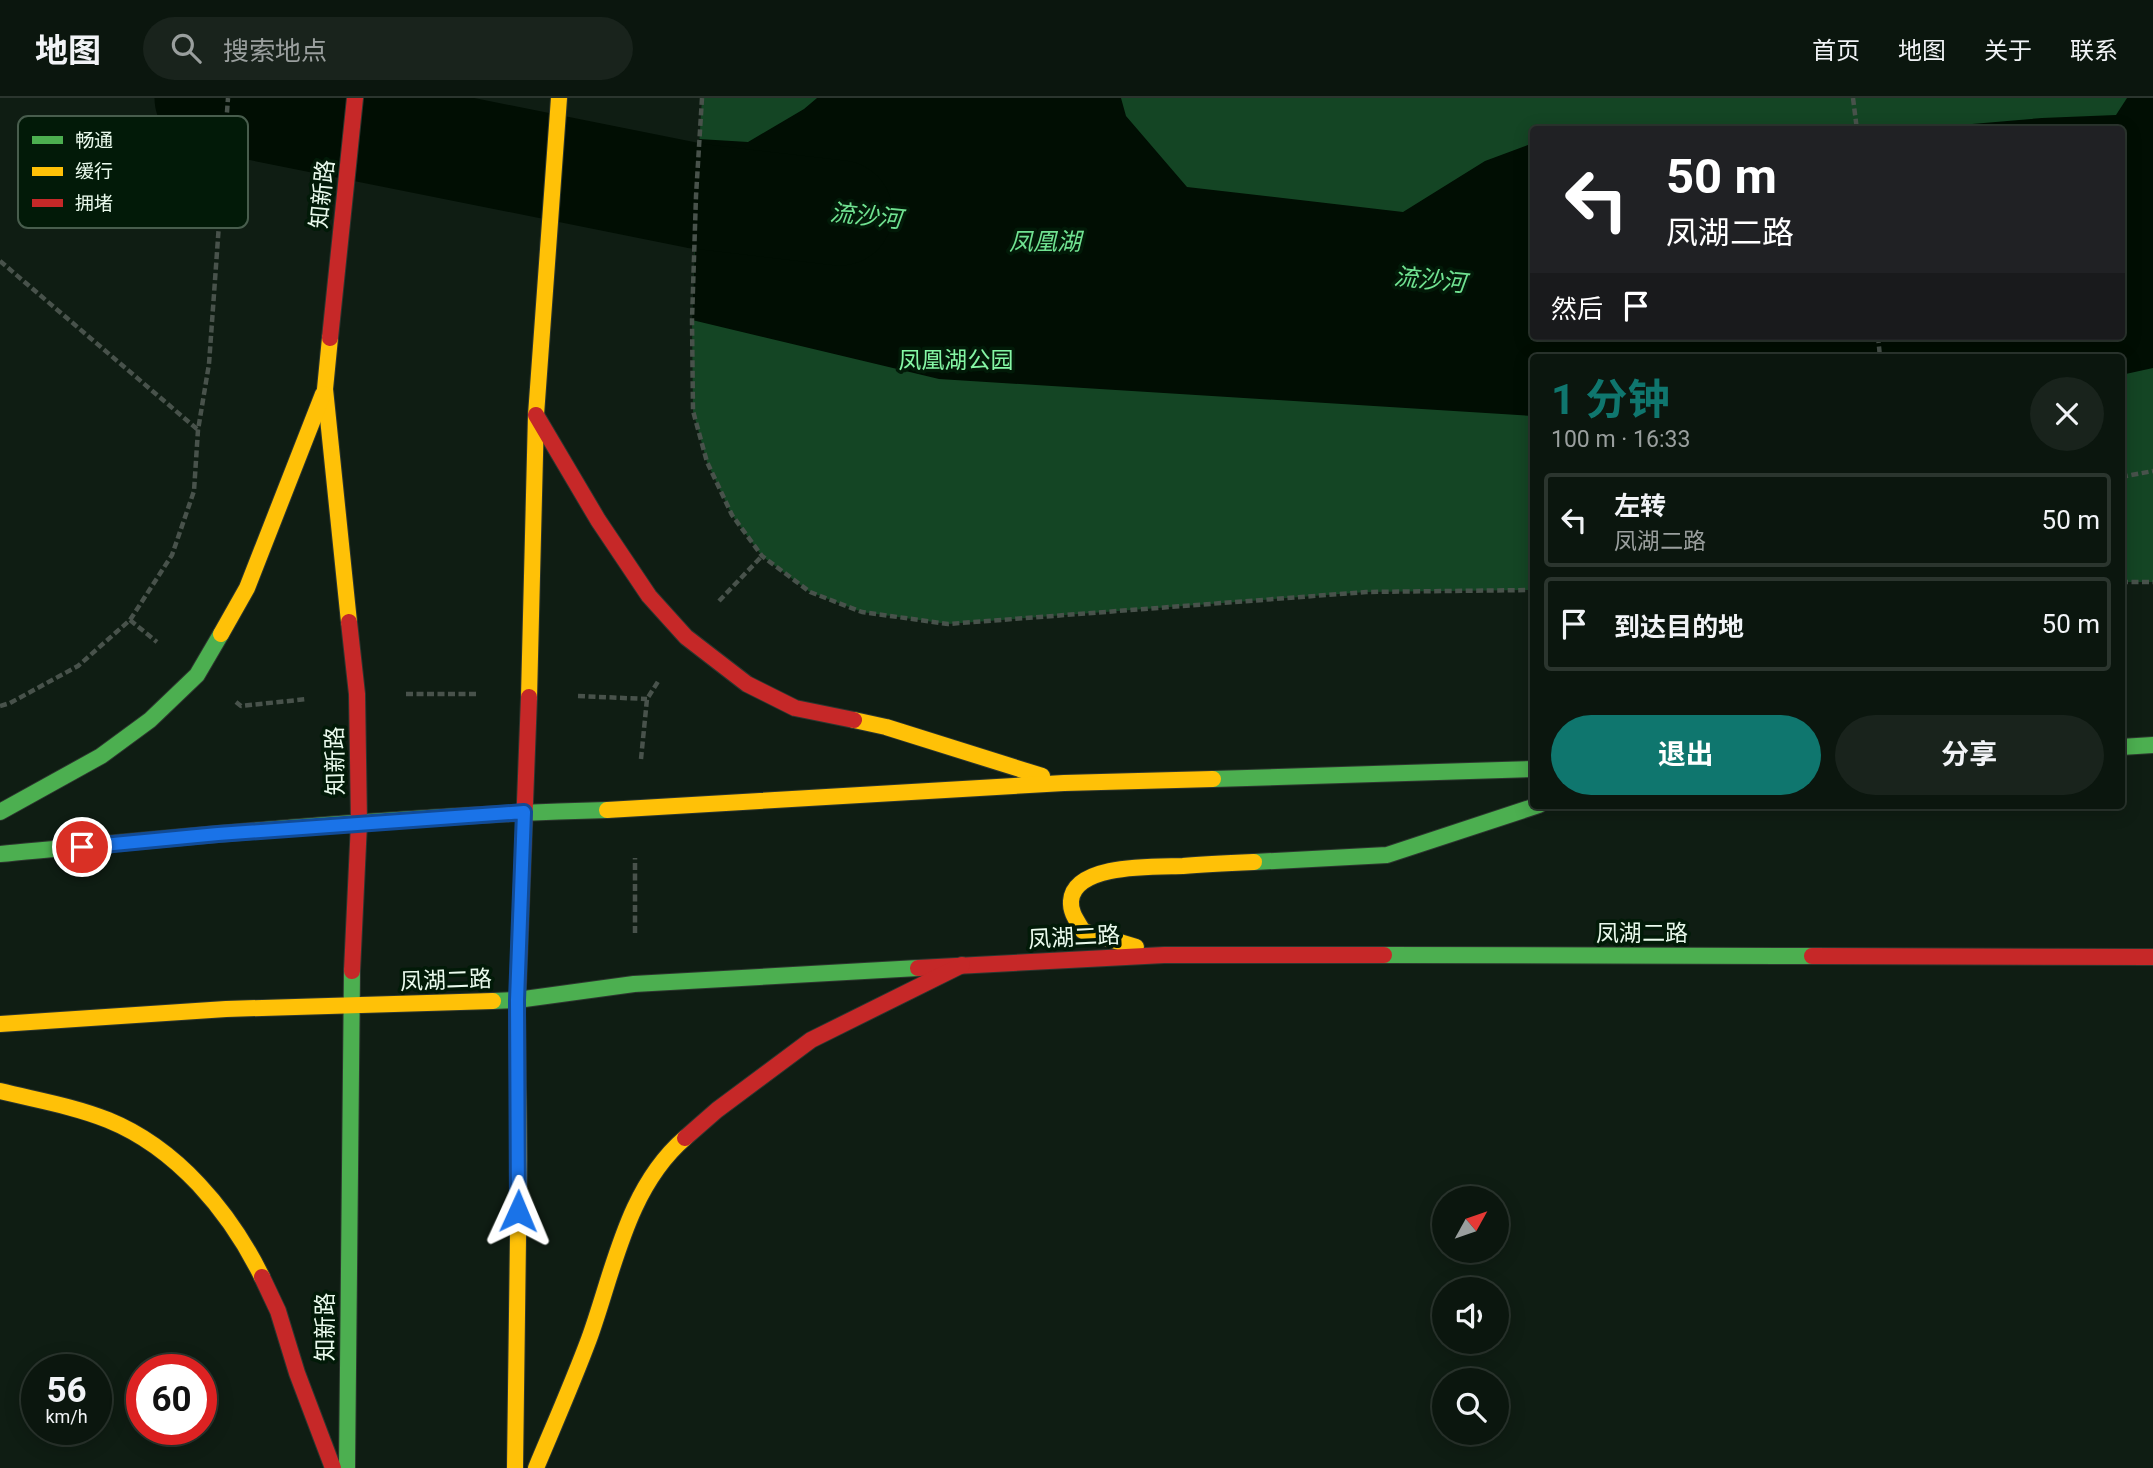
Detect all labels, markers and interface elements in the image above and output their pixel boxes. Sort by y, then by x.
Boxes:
search box [143,17,633,80]
icon: search [167,29,205,67]
text: 地图 [35,31,101,70]
text: 搜索地点 [223,36,327,66]
text: 首页 [1812,37,1860,65]
text: 地图 [1898,37,1946,65]
text: 关于 [1984,37,2032,65]
text: 联系 [2070,37,2118,65]
legend [18,116,248,228]
text: 畅通 [75,129,113,152]
text: 50 m [1666,148,1777,205]
icon: left [1551,154,1642,245]
street label: 知新路 [305,158,340,230]
text: 缓行 [75,160,113,183]
text: 拥堵 [75,192,113,215]
water label: 流沙河 [829,198,907,234]
text: 凤湖二路 [1666,214,1794,252]
water label: 凤凰湖 [1009,228,1085,256]
water label: 流沙河 [1393,262,1471,298]
icon: arrive [1617,287,1655,325]
text: 然后 [1551,294,1603,324]
park label: 凤凰湖公园 [899,347,1014,374]
text: 1 分钟 [1551,375,1670,424]
button: close [2030,377,2104,451]
text: 100 m · 16:33 [1551,426,1690,453]
text: 左转 [1614,491,1666,521]
icon: left [1555,501,1593,539]
text: 50 m [2042,505,2100,535]
text: 凤湖二路 [1614,528,1706,555]
icon: arrive [1555,605,1593,643]
text: 50 m [2042,609,2100,639]
text: 到达目的地 [1614,612,1744,642]
button: 退出 [1551,715,1821,795]
button: 分享 [1835,715,2104,795]
street label: 知新路 [321,726,350,796]
pin [52,817,112,877]
icon: arrive [63,828,101,866]
street label: 凤湖二路 [1596,920,1688,947]
street label: 凤湖二路 [1027,922,1121,953]
street label: 凤湖二路 [400,965,492,996]
position arrow [481,1174,555,1248]
north arrow [1432,1186,1508,1264]
map controls [1432,1186,1509,1445]
button: sound [1432,1277,1509,1354]
street label: 知新路 [312,1293,339,1362]
speed limit sign: 60 [126,1354,217,1445]
button: search [1432,1368,1509,1445]
text: 56 [46,1370,87,1411]
text: km/h [45,1406,88,1427]

